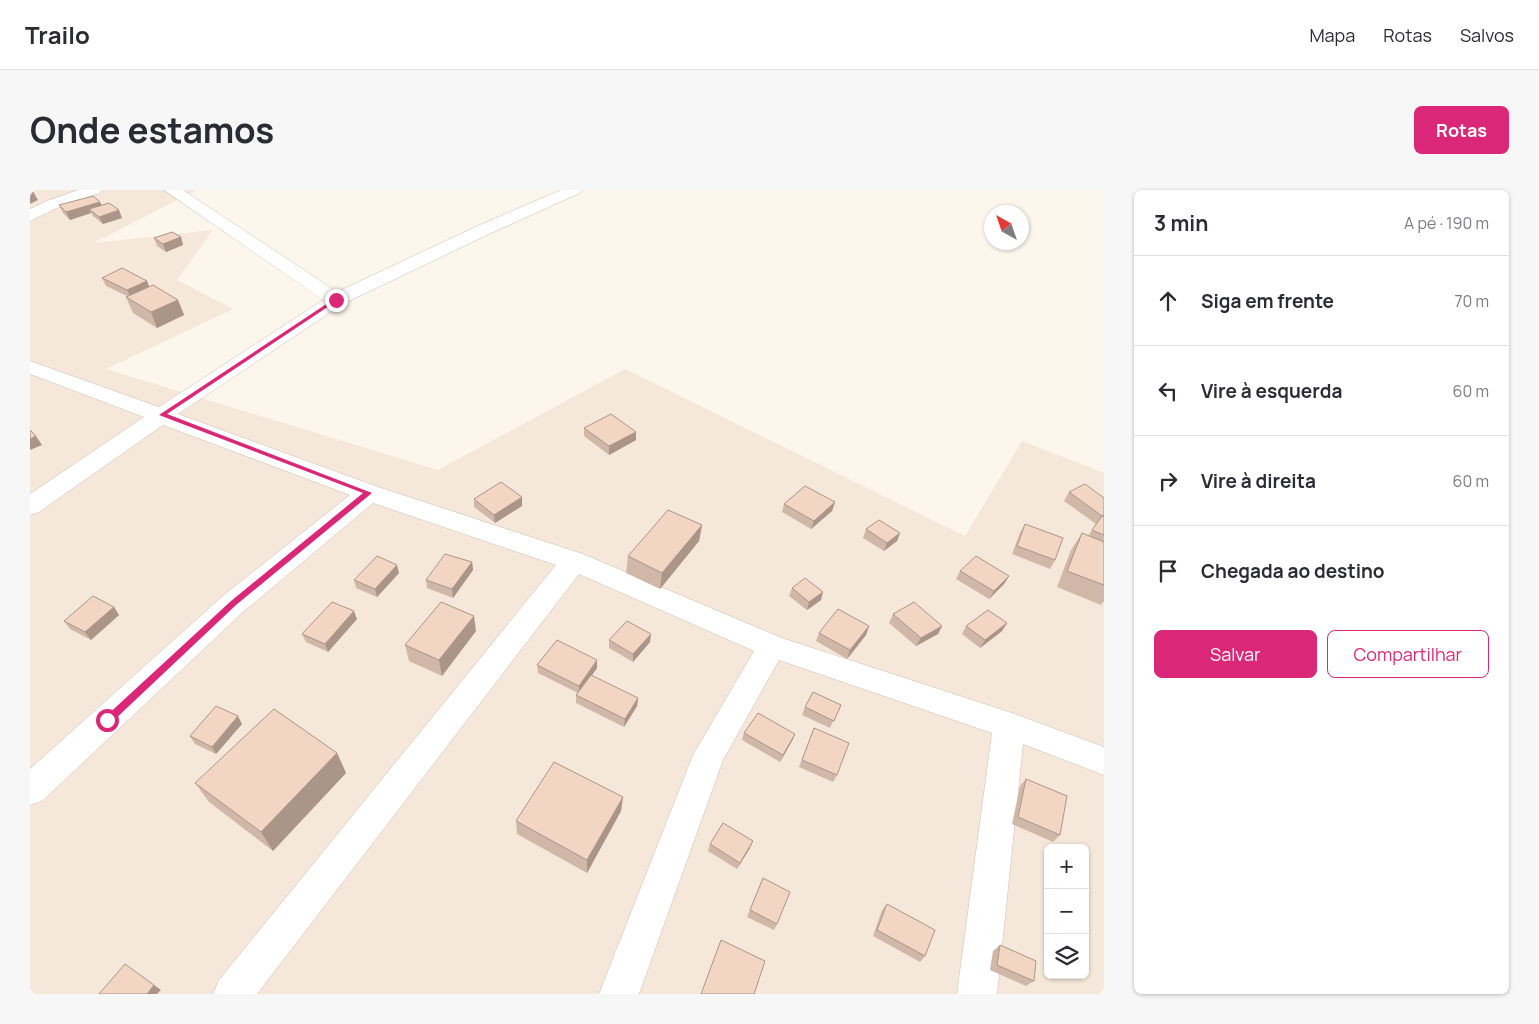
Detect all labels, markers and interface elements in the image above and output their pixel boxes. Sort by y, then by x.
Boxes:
text: Trailo [25,18,90,51]
text: Mapa [1309,23,1355,47]
text: Rotas [1383,23,1432,47]
text: Salvos [1460,23,1514,47]
text: Onde estamos [30,106,274,154]
button: Rotas [1414,106,1509,154]
north arrow [984,205,1029,250]
text: 3 min [1154,209,1208,237]
text: A pé · 190 m [1404,212,1489,234]
icon: ahead [1154,287,1182,315]
text: Siga em frente [1201,288,1334,314]
route end [325,289,348,312]
text: 70 m [1454,290,1489,312]
icon: left [1154,377,1182,405]
text: Vire à esquerda [1201,378,1342,404]
text: 60 m [1453,380,1489,402]
icon: right [1154,467,1182,495]
text: Vire à direita [1201,468,1316,494]
text: 60 m [1453,470,1489,492]
icon: arrive [1154,557,1182,585]
text: Chegada ao destino [1201,558,1384,584]
button: Salvar [1154,630,1317,678]
button: Compartilhar [1327,630,1489,678]
route start [96,709,119,732]
map controls [1044,844,1089,979]
button: + [1044,844,1089,889]
button: − [1044,889,1089,934]
button: layers [1044,934,1089,979]

